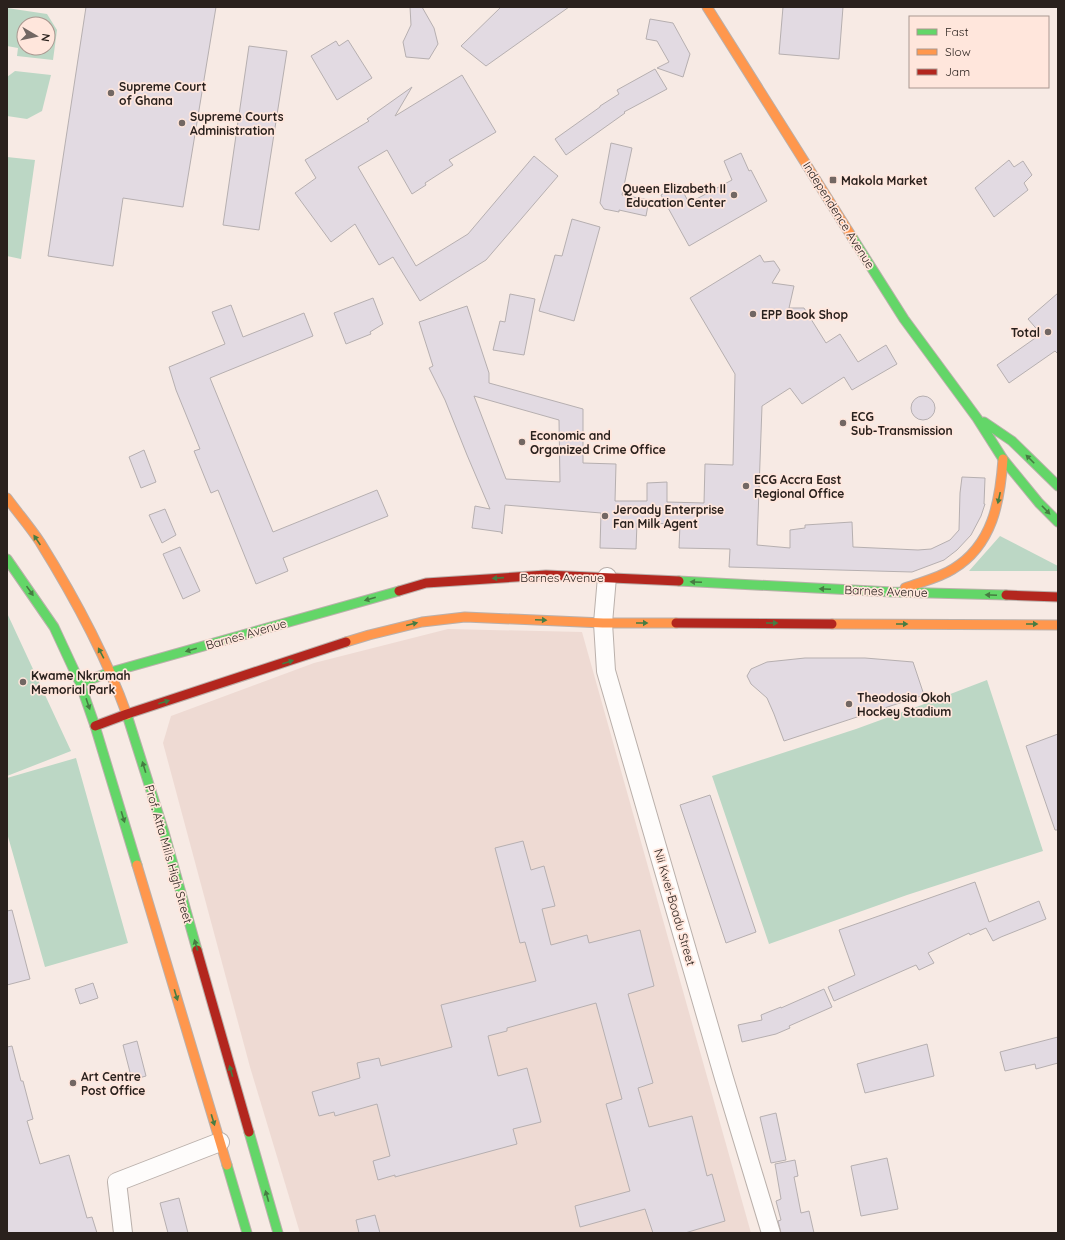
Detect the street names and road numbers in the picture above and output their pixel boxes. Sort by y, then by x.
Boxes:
street label: Independence Avenue [800,159,878,271]
street label: Barnes Avenue [520,570,604,585]
street label: Barnes Avenue [844,582,928,600]
street label: Barnes Avenue [204,615,288,653]
street label: Prof. Atta Mills High Street [142,783,196,925]
street label: Nii Kwei-Boadu Street [651,847,699,967]

